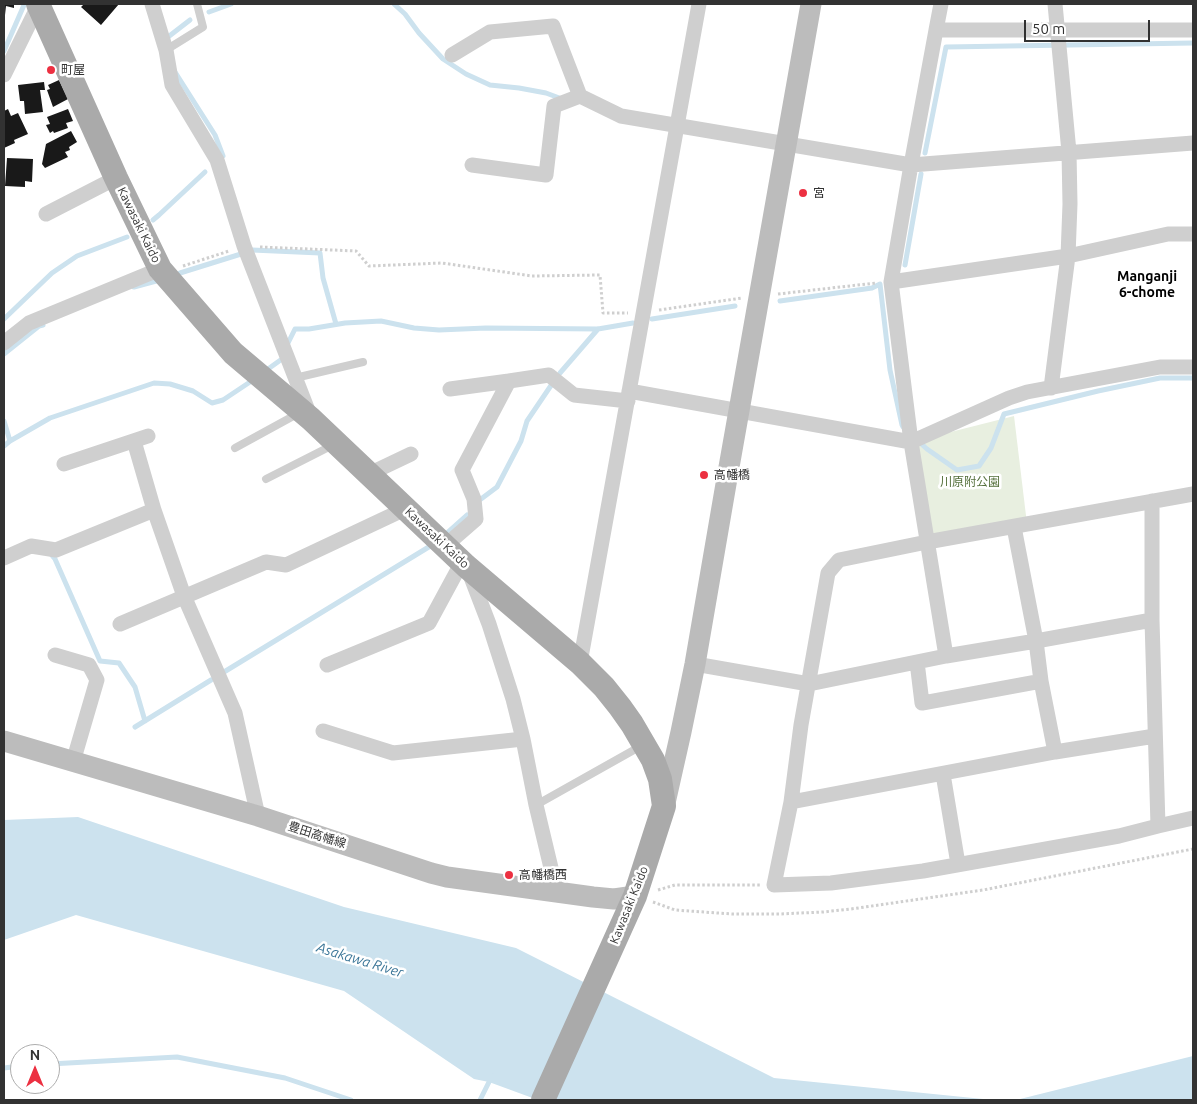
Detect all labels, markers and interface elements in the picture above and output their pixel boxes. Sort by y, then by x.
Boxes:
scale bar [1027,10,1153,42]
text: 50 m [1032,20,1065,37]
place label: 町屋 [61,63,85,77]
marker: 町屋 [45,64,57,76]
street label: Kawasaki Kaido [114,185,164,265]
place label: 宮 [813,186,825,200]
marker: 宮 [797,187,809,199]
district label: Manganji 6-chome [1117,268,1177,300]
place label: 高幡橋 [714,468,750,482]
marker: 高幡橋 [698,469,710,481]
park label: 川原附公園 [940,475,1000,489]
street label: Kawasaki Kaido [402,505,472,571]
street label: 豊田高幡線 [286,819,348,851]
street label: Kawasaki Kaido [607,864,651,946]
place label: 高幡橋西 [519,868,567,882]
marker: 高幡橋西 [503,869,515,881]
water label: Asakawa River [315,939,405,981]
north arrow [10,1044,60,1094]
text: N [30,1047,40,1063]

